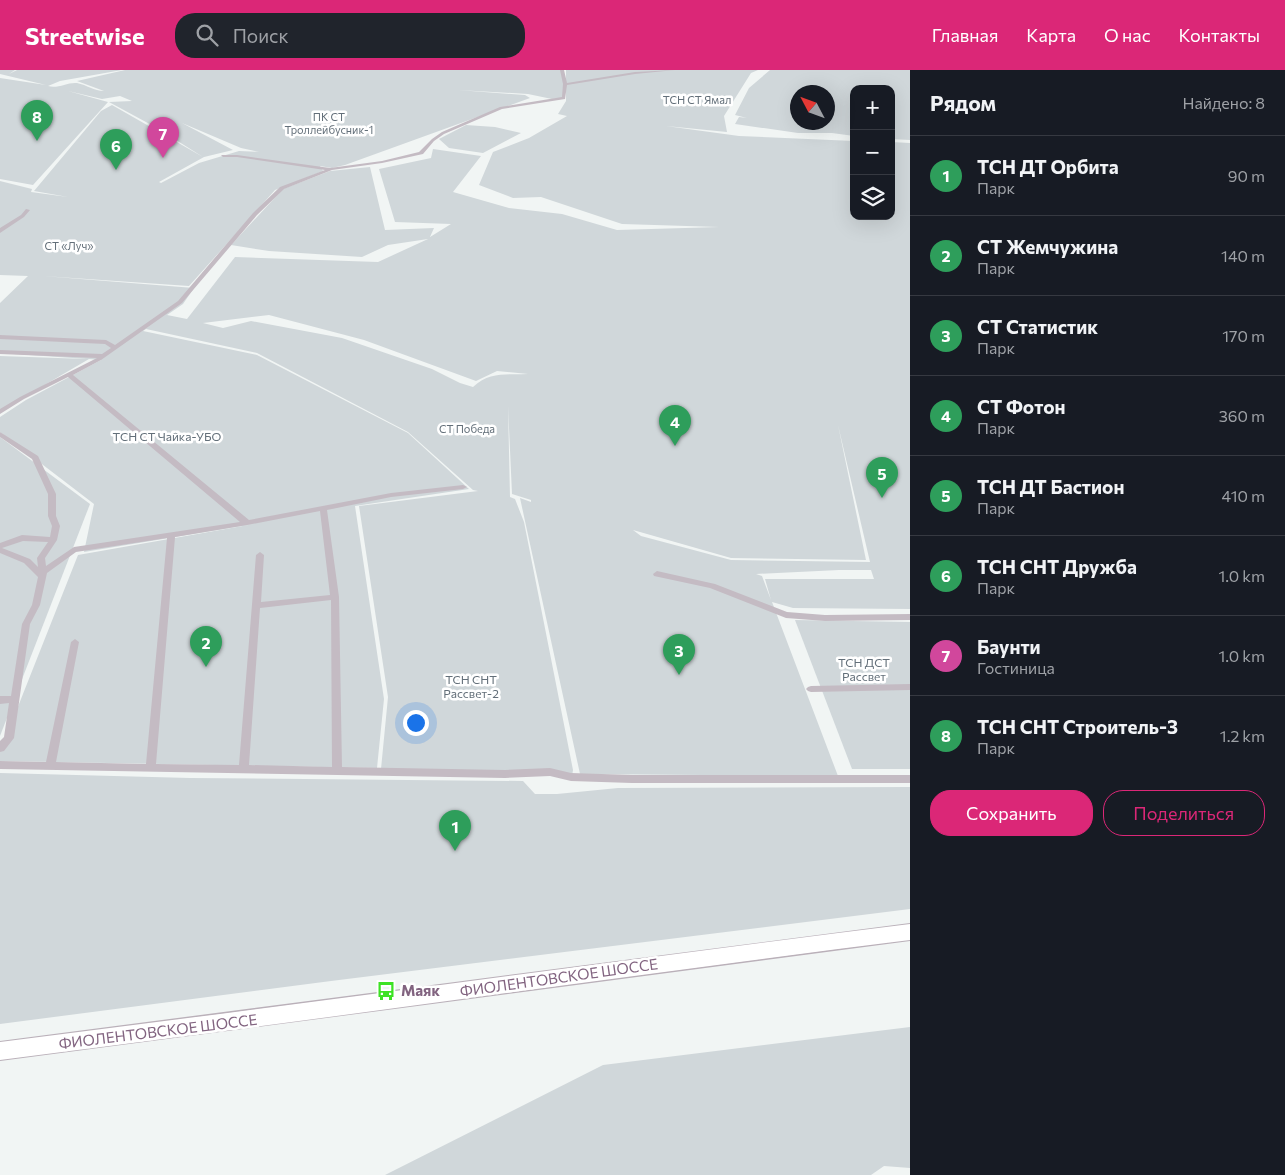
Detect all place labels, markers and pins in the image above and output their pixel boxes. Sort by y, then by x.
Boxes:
pin: 8 [21,100,53,141]
pin: 7 [147,117,179,158]
pin: 6 [100,129,132,170]
pin: 4 [659,405,691,446]
pin: 5 [866,457,898,498]
pin: 2 [190,626,222,667]
pin: 3 [663,634,695,675]
pin: 1 [439,810,471,851]
bus stop icon: Маяк [375,980,397,1002]
place label: Маяк [401,981,440,999]

